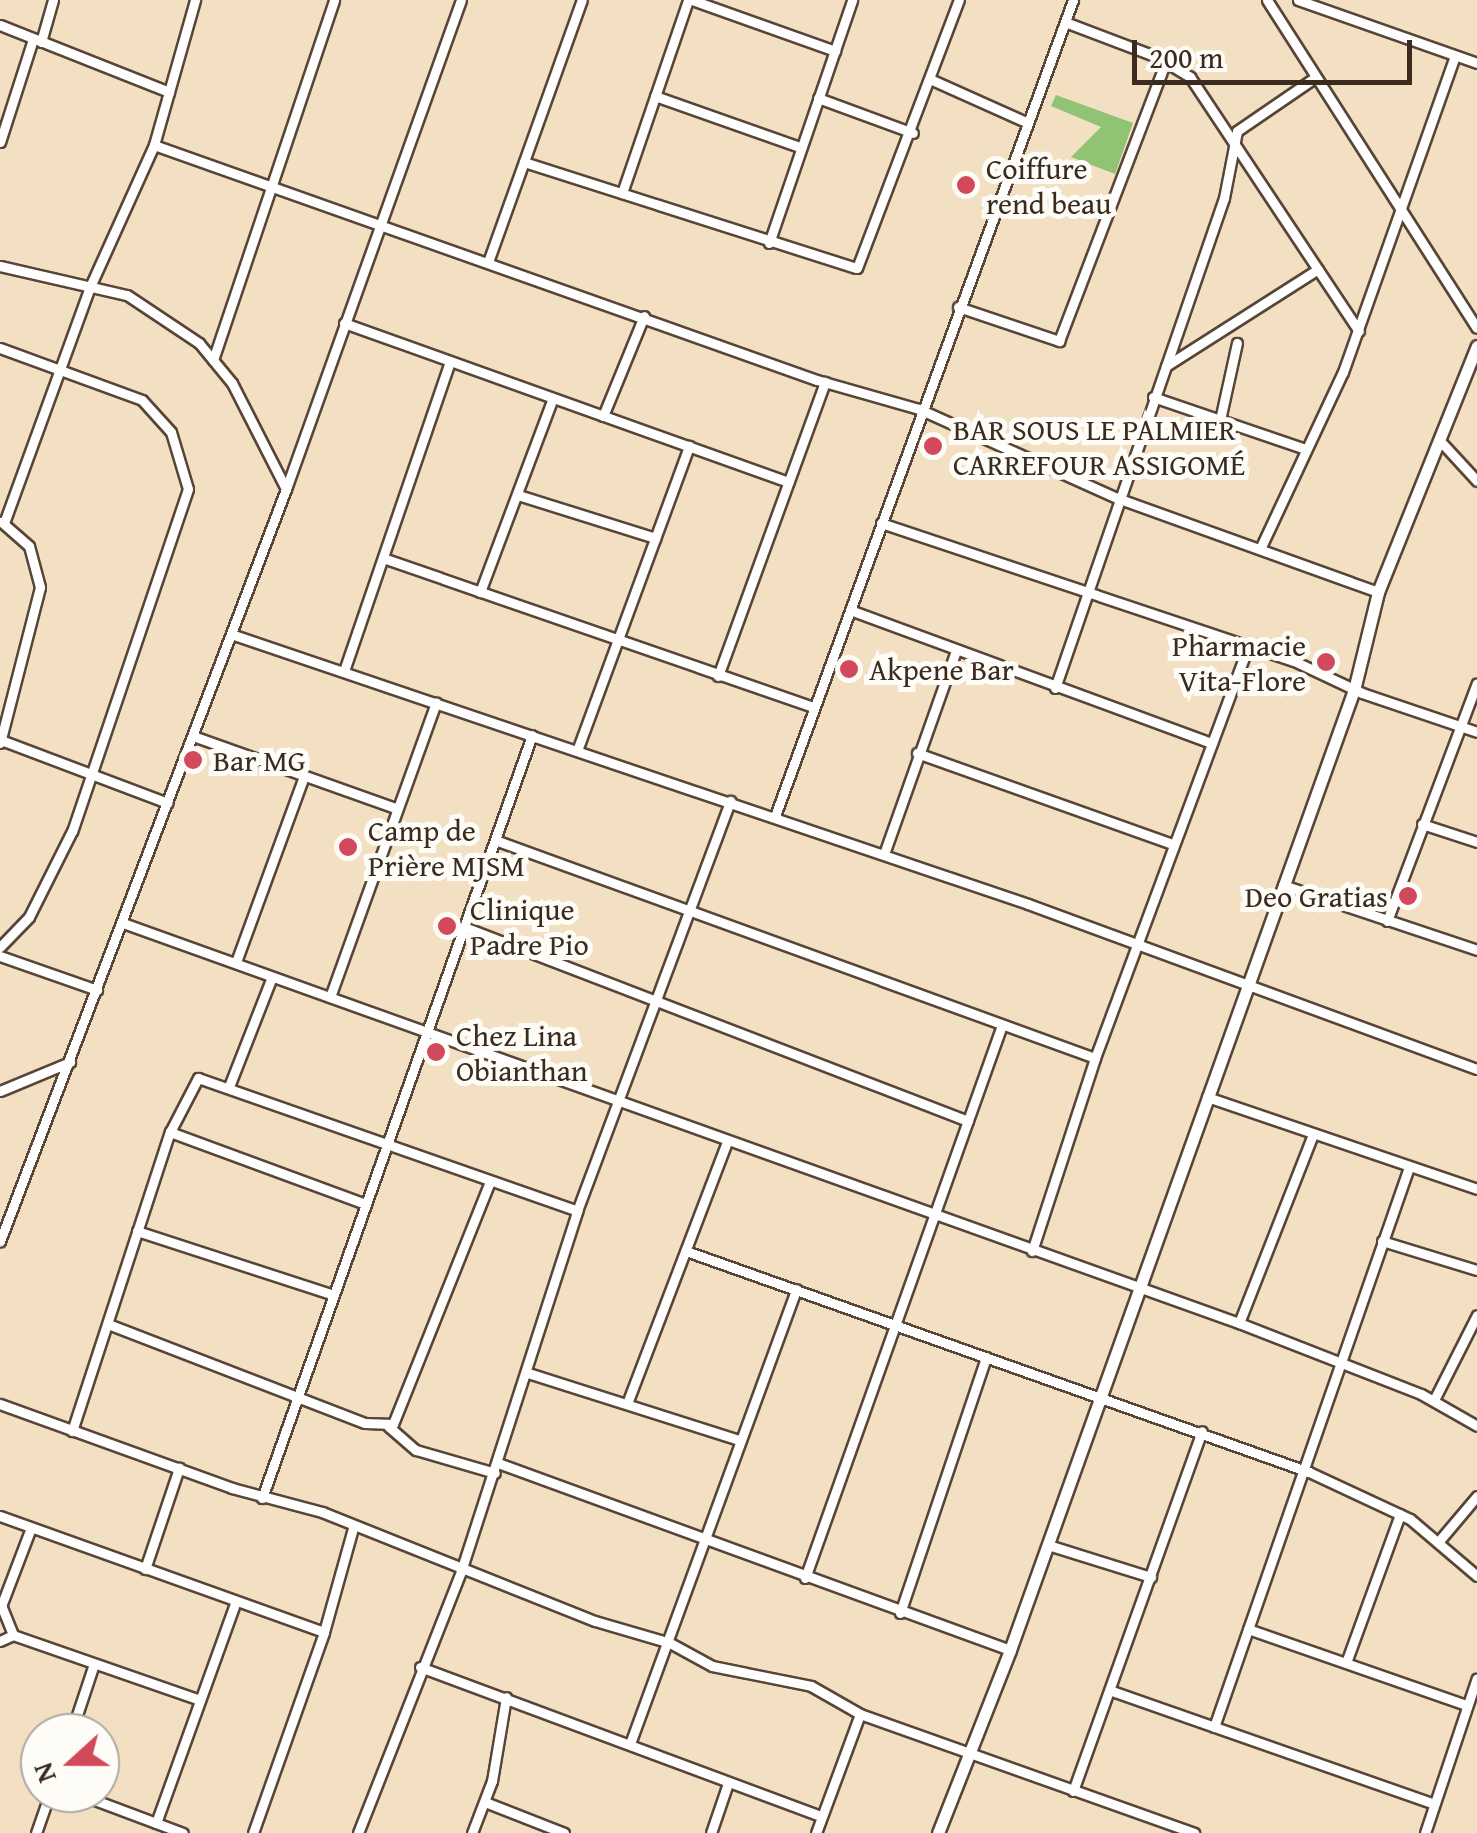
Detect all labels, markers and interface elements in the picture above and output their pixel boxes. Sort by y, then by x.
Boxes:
scale bar [1137,20,1417,82]
text: 200 m [1149,35,1223,79]
place label: Coiffure rend beau [986,150,1111,220]
marker: Coiffure rend beau [955,174,977,196]
place label: BAR SOUS LE PALMIER CARREFOUR ASSIGOMÉ [953,411,1245,482]
marker: BAR SOUS LE PALMIER CARREFOUR ASSIGOMÉ [922,435,944,457]
place label: Pharmacie Vita-Flore [1172,627,1306,698]
place label: Akpene Bar [869,651,1014,687]
marker: Pharmacie Vita-Flore [1315,651,1337,673]
marker: Akpene Bar [838,658,860,680]
place label: Bar MG [213,742,305,778]
marker: Bar MG [182,749,204,771]
place label: Camp de Prière MJSM [368,812,525,882]
marker: Camp de Prière MJSM [337,836,359,858]
place label: Deo Gratias [1245,878,1388,914]
marker: Deo Gratias [1397,885,1419,907]
place label: Clinique Padre Pio [470,891,589,962]
marker: Clinique Padre Pio [434,913,460,939]
place label: Chez Lina Obianthan [456,1017,588,1088]
marker: Chez Lina Obianthan [425,1041,447,1063]
north arrow [20,1713,120,1813]
text: N [21,1757,66,1789]

